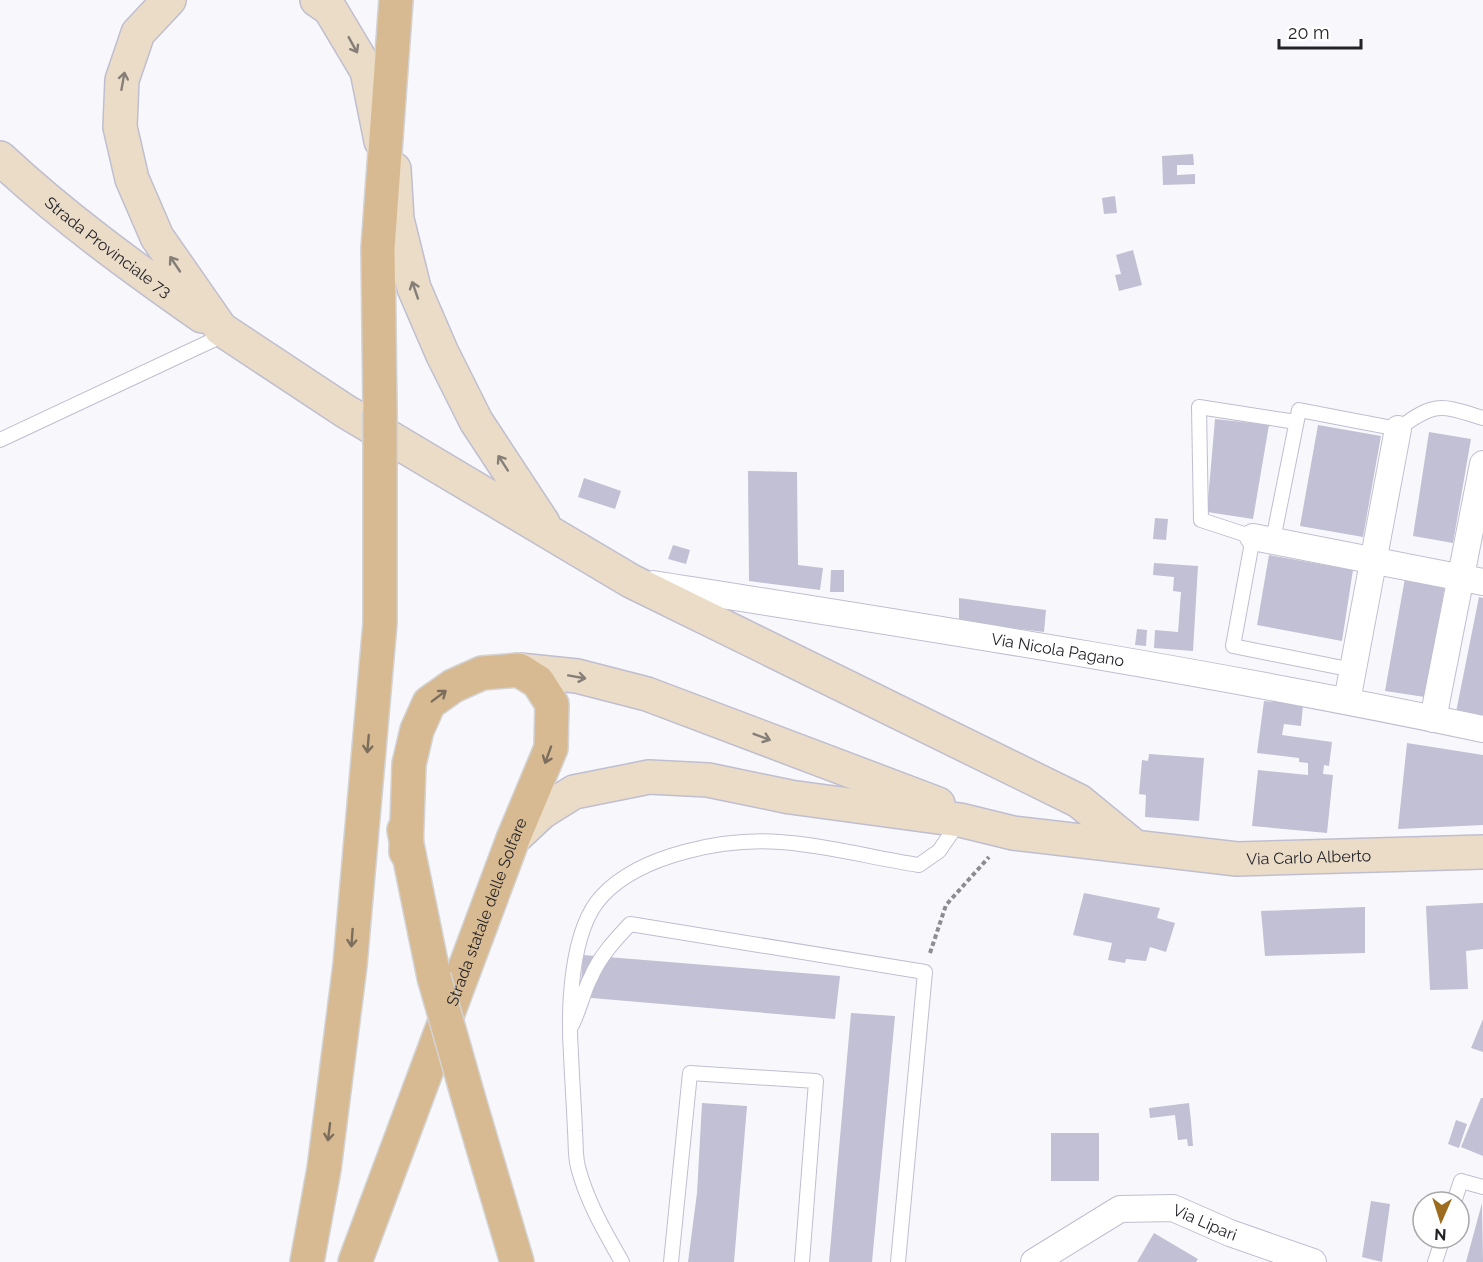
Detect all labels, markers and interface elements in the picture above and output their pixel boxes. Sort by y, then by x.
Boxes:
scale bar [1279,12,1362,50]
text: 20 m [1288,22,1330,43]
one-way arrow [348,35,359,53]
one-way arrow [118,72,129,91]
street label: Strada Provinciale 73 [41,192,175,301]
one-way arrow [169,256,181,272]
one-way arrow [409,281,420,299]
one-way arrow [497,455,509,472]
street label: Via Nicola Pagano [990,629,1126,670]
one-way arrow [567,672,586,683]
one-way arrow [430,690,446,703]
one-way arrow [752,733,771,744]
one-way arrow [362,734,373,754]
one-way arrow [542,746,553,764]
street label: Strada statale delle Solfare [442,815,530,1009]
street label: Via Carlo Alberto [1246,846,1371,868]
one-way arrow [347,928,358,948]
one-way arrow [323,1122,334,1141]
north arrow [1411,1190,1471,1250]
street label: Via Lipari [1170,1200,1239,1244]
text: N [1434,1225,1447,1244]

